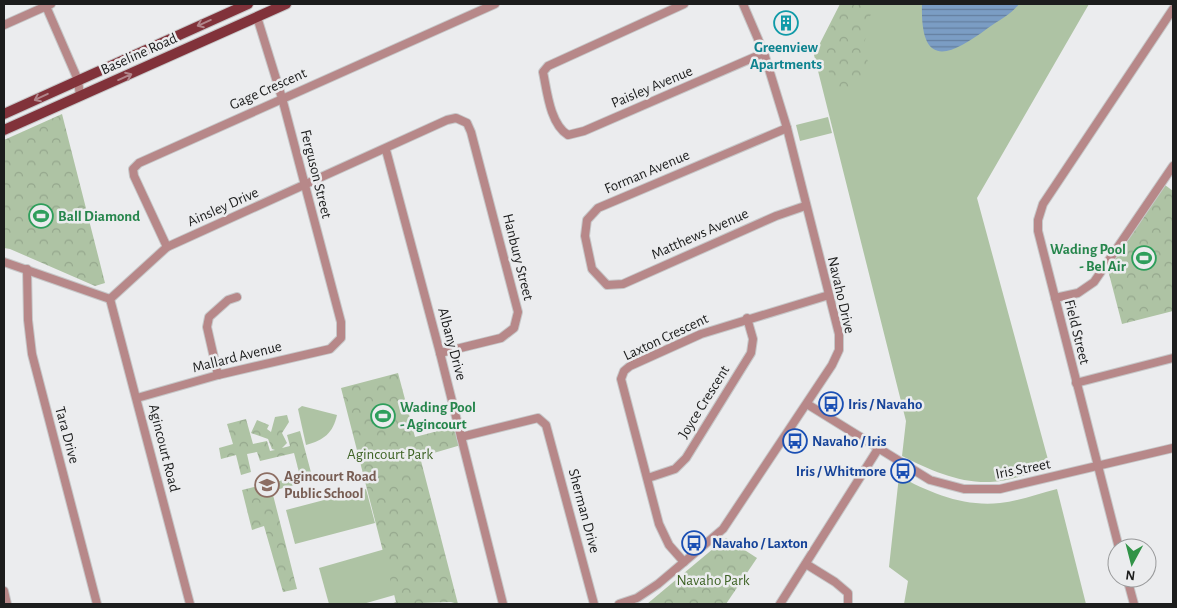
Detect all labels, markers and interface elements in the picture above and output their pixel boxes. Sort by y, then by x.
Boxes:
building icon: Greenview Apartments [773,10,799,36]
one-way arrow [197,19,212,29]
street label: Baseline Road [99,30,180,77]
place label: Greenview Apartments [750,40,822,72]
street label: Paisley Avenue [609,63,695,111]
street label: Gage Crescent [227,65,309,113]
one-way arrow [117,71,132,81]
one-way arrow [34,93,49,102]
street label: Ferguson Street [298,128,334,220]
street label: Forman Avenue [602,147,692,197]
street label: Ainsley Drive [185,185,261,229]
sports icon: Ball Diamond [28,203,54,229]
street label: Matthews Avenue [649,206,751,262]
place label: Ball Diamond [58,209,140,224]
street label: Hanbury Street [500,212,536,302]
place label: Wading Pool - Bel Air [1050,242,1127,274]
sports icon: Wading Pool - Bel Air [1131,245,1157,271]
street label: Navaho Drive [825,255,857,335]
street label: Field Street [1062,298,1092,366]
street label: Albany Drive [435,306,469,382]
street label: Laxton Crescent [621,311,711,363]
street label: Mallard Avenue [191,339,283,375]
street label: Joyce Crescent [676,363,732,441]
bus stop icon: Iris / Navaho [818,391,844,417]
place label: Iris / Navaho [848,397,922,412]
place label: Wading Pool - Agincourt [400,400,476,432]
street label: Agincourt Road [146,403,182,494]
sports icon: Wading Pool - Agincourt [370,403,396,429]
street label: Tara Drive [52,405,82,465]
bus stop icon: Navaho / Iris [782,428,808,454]
place label: Navaho / Iris [812,434,887,449]
park label: Agincourt Park [347,447,433,462]
street label: Iris Street [994,456,1052,482]
bus stop icon: Iris / Whitmore [890,458,916,484]
place label: Iris / Whitmore [796,464,886,479]
street label: Sherman Drive [566,467,602,555]
place label: Agincourt Road Public School [284,469,377,501]
school or university icon: Agincourt Road Public School [254,472,280,498]
bus stop icon: Navaho / Laxton [681,530,707,556]
place label: Navaho / Laxton [712,536,808,551]
north arrow [1107,538,1157,588]
text: N [1125,567,1136,582]
park label: Navaho Park [676,573,750,588]

